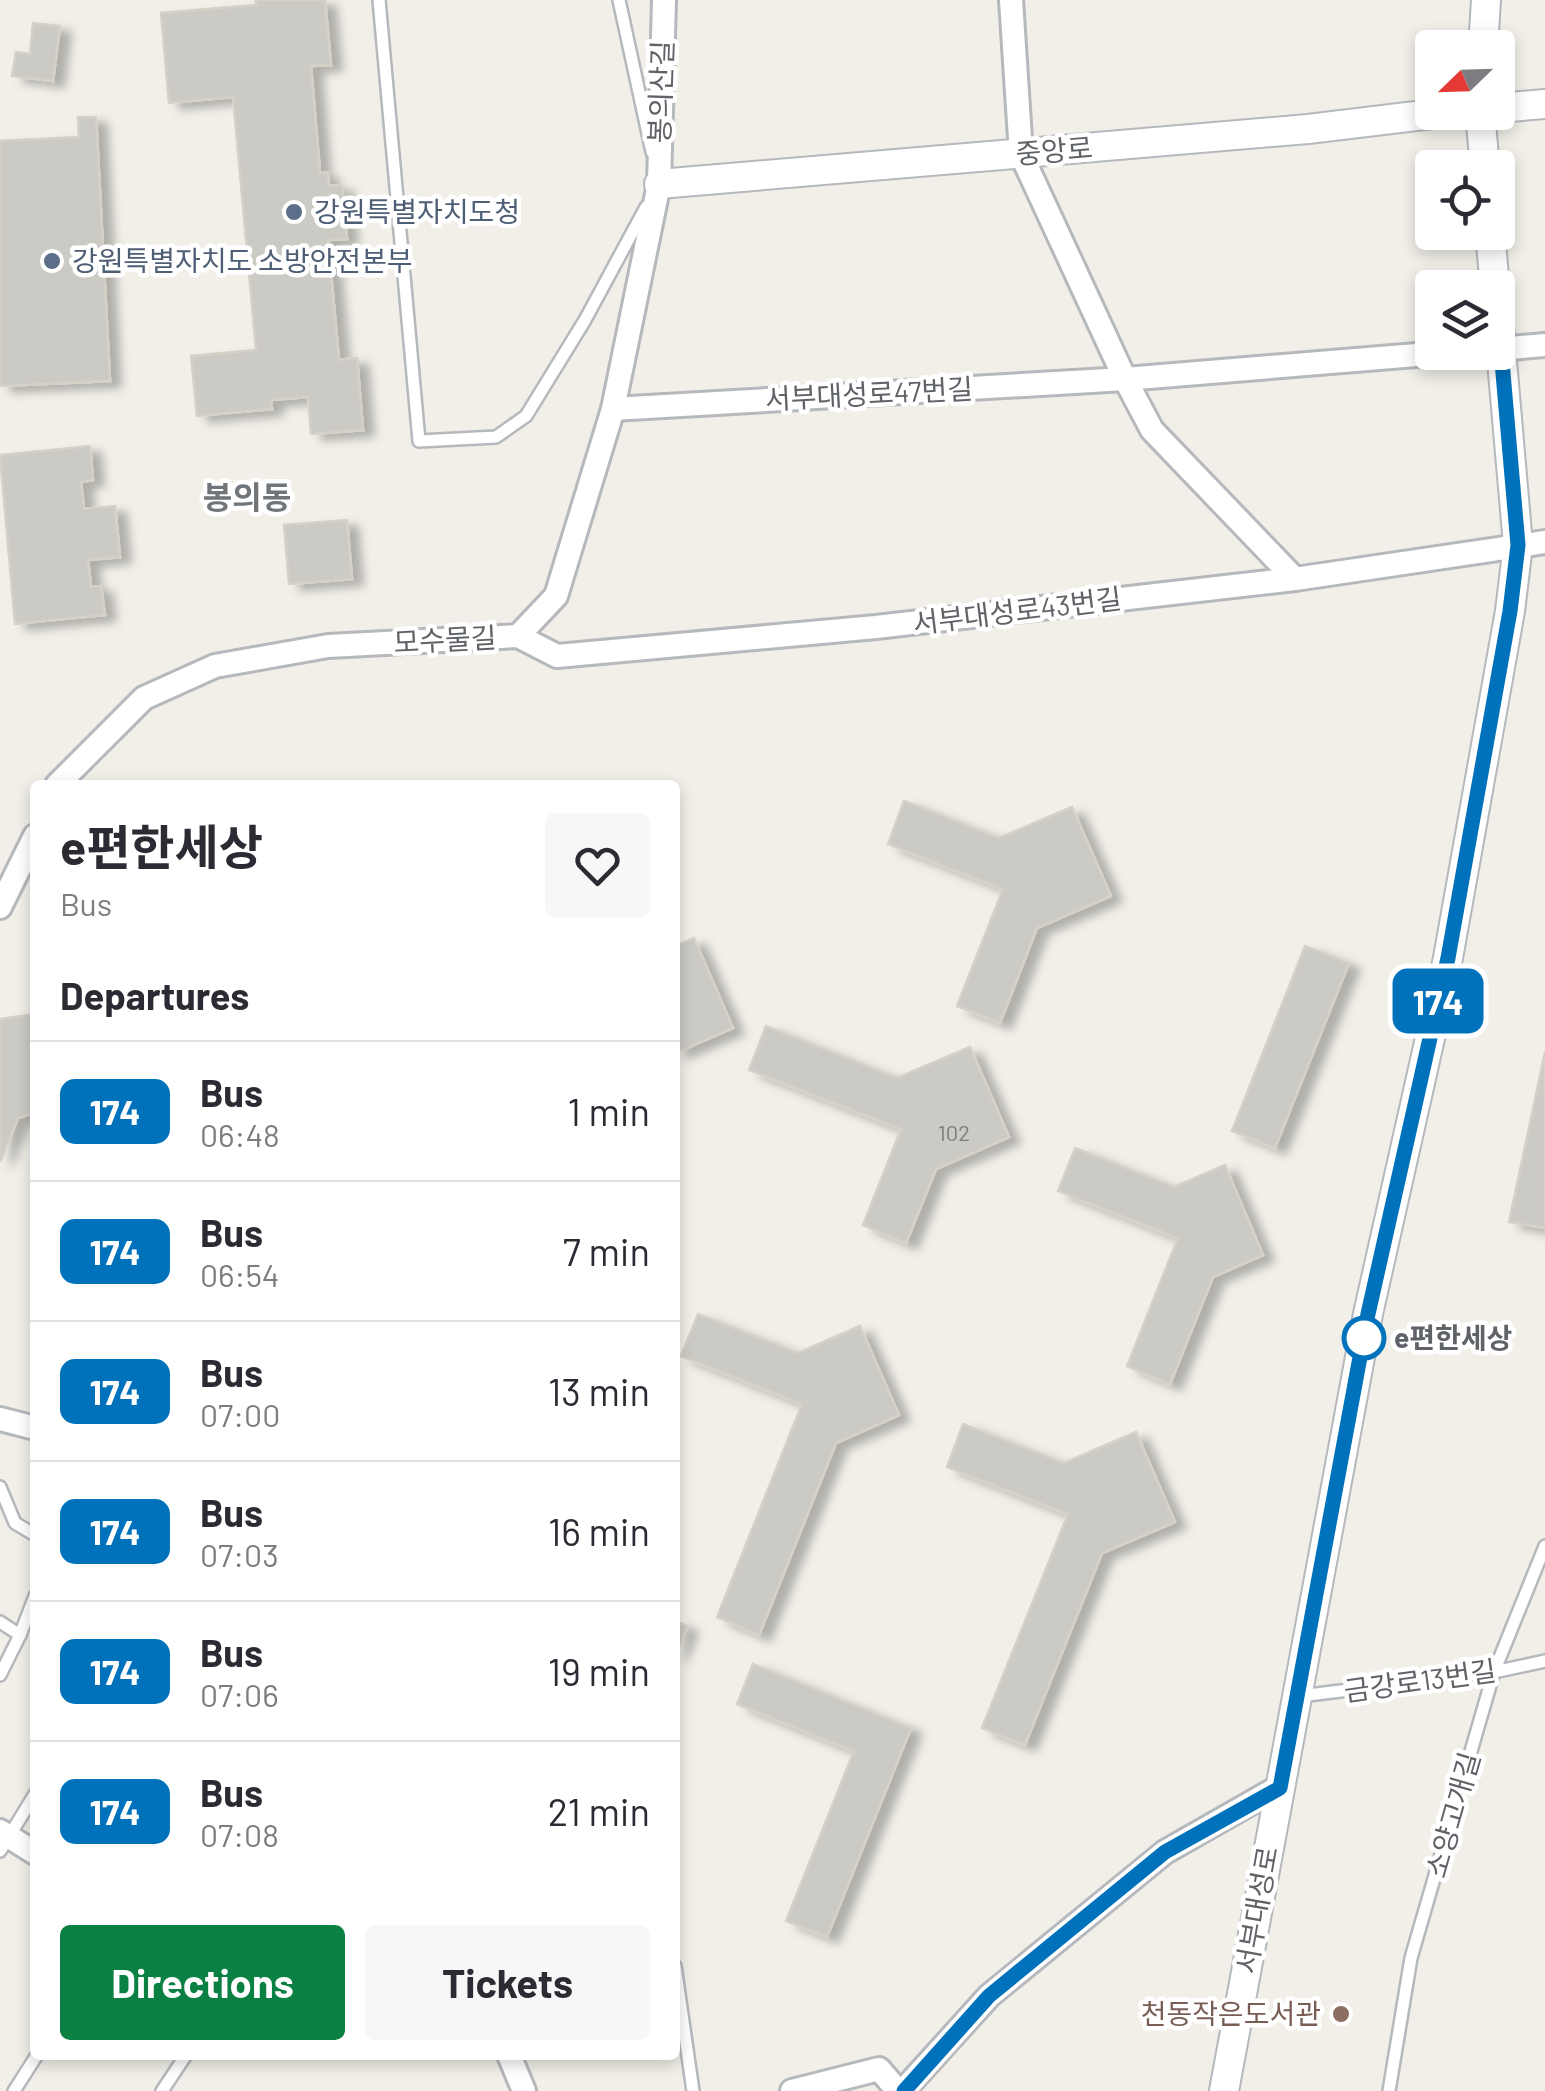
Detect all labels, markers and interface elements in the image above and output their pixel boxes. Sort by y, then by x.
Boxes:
north arrow [1415,30,1515,130]
map controls [1415,30,1515,370]
street label: 봉의산길 [641,40,679,144]
street label: 중앙로 [1014,130,1094,170]
button: locate [1415,150,1515,250]
place label: 강원특별자치도청 [314,194,520,228]
marker: 강원특별자치도청 [283,201,305,223]
place label: 강원특별자치도 소방안전본부 [72,243,412,277]
marker: 강원특별자치도 소방안전본부 [41,250,63,272]
button: layers [1415,270,1515,370]
street label: 서부대성로47번길 [764,371,974,415]
district label: 봉의동 [203,477,291,515]
street label: 서부대성로43번길 [911,580,1123,640]
street label: 모수물길 [393,619,497,659]
button: heart [545,813,650,918]
text: e편한세상 [60,817,263,875]
text: Bus [60,884,112,922]
line badge: 174 [1380,968,1496,1034]
text: Departures [60,972,249,1018]
text: 174 [1413,980,1463,1022]
text: Bus [200,1069,263,1115]
text: 1 min [568,1088,650,1134]
text: 174 [90,1090,140,1132]
text: 06:48 [200,1115,280,1153]
house number: 102 [938,1119,970,1145]
text: Bus [200,1209,263,1255]
text: 7 min [563,1228,650,1274]
text: 174 [90,1230,140,1272]
text: 06:54 [200,1255,280,1293]
marker: e편한세상 [1343,1317,1385,1359]
place label: e편한세상 [1394,1320,1512,1354]
text: Bus [200,1349,263,1395]
text: 13 min [548,1368,650,1414]
text: 174 [90,1370,140,1412]
text: 07:00 [200,1395,280,1433]
text: Bus [200,1489,263,1535]
text: 16 min [548,1508,650,1554]
text: 174 [90,1510,140,1552]
text: 07:03 [200,1535,279,1573]
text: Bus [200,1629,263,1675]
text: 19 min [548,1648,650,1694]
text: 174 [90,1650,140,1692]
street label: 금강로13번길 [1342,1653,1498,1707]
text: 07:06 [200,1675,279,1713]
street label: 소양고개길 [1418,1748,1486,1881]
text: Bus [200,1769,263,1815]
text: 21 min [548,1788,650,1834]
text: 174 [90,1790,140,1832]
text: 07:08 [200,1815,279,1853]
street label: 서부대성로 [1228,1843,1284,1976]
button: Directions [60,1925,345,2040]
button: Tickets [365,1925,650,2040]
place label: 천동작은도서관 [1141,1996,1321,2030]
marker: 천동작은도서관 [1330,2003,1352,2025]

